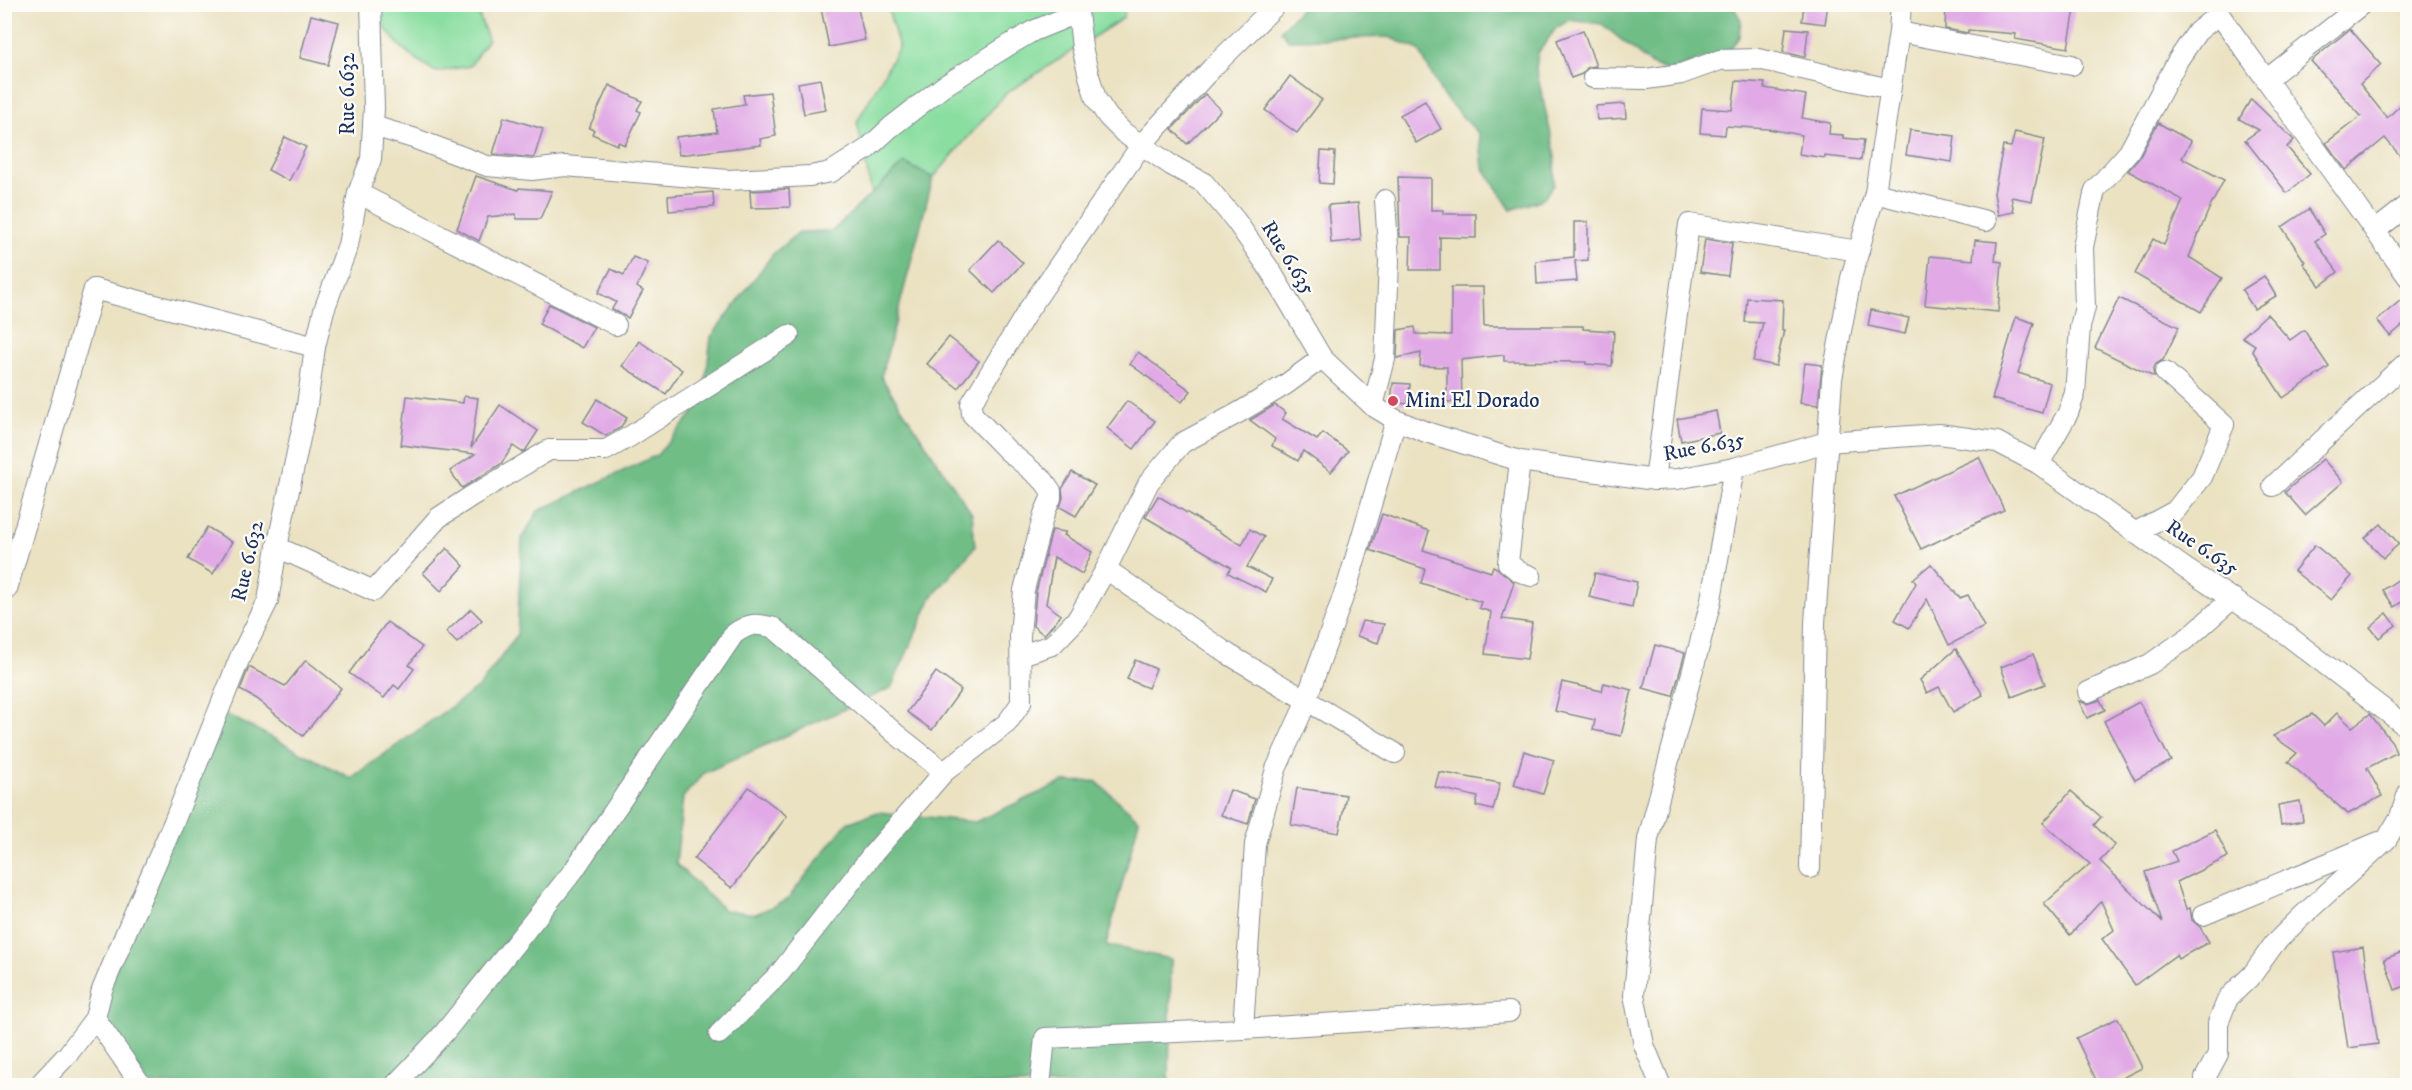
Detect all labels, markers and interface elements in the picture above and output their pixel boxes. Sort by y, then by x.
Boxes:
street label: Rue 6.632 [335,52,361,135]
street label: Rue 6.635 [1255,216,1321,300]
place label: Mini El Dorado [1405,388,1539,414]
marker: Mini El Dorado [1386,394,1400,408]
street label: Rue 6.635 [1661,426,1747,468]
street label: Rue 6.635 [2161,514,2243,582]
street label: Rue 6.632 [226,517,270,604]

